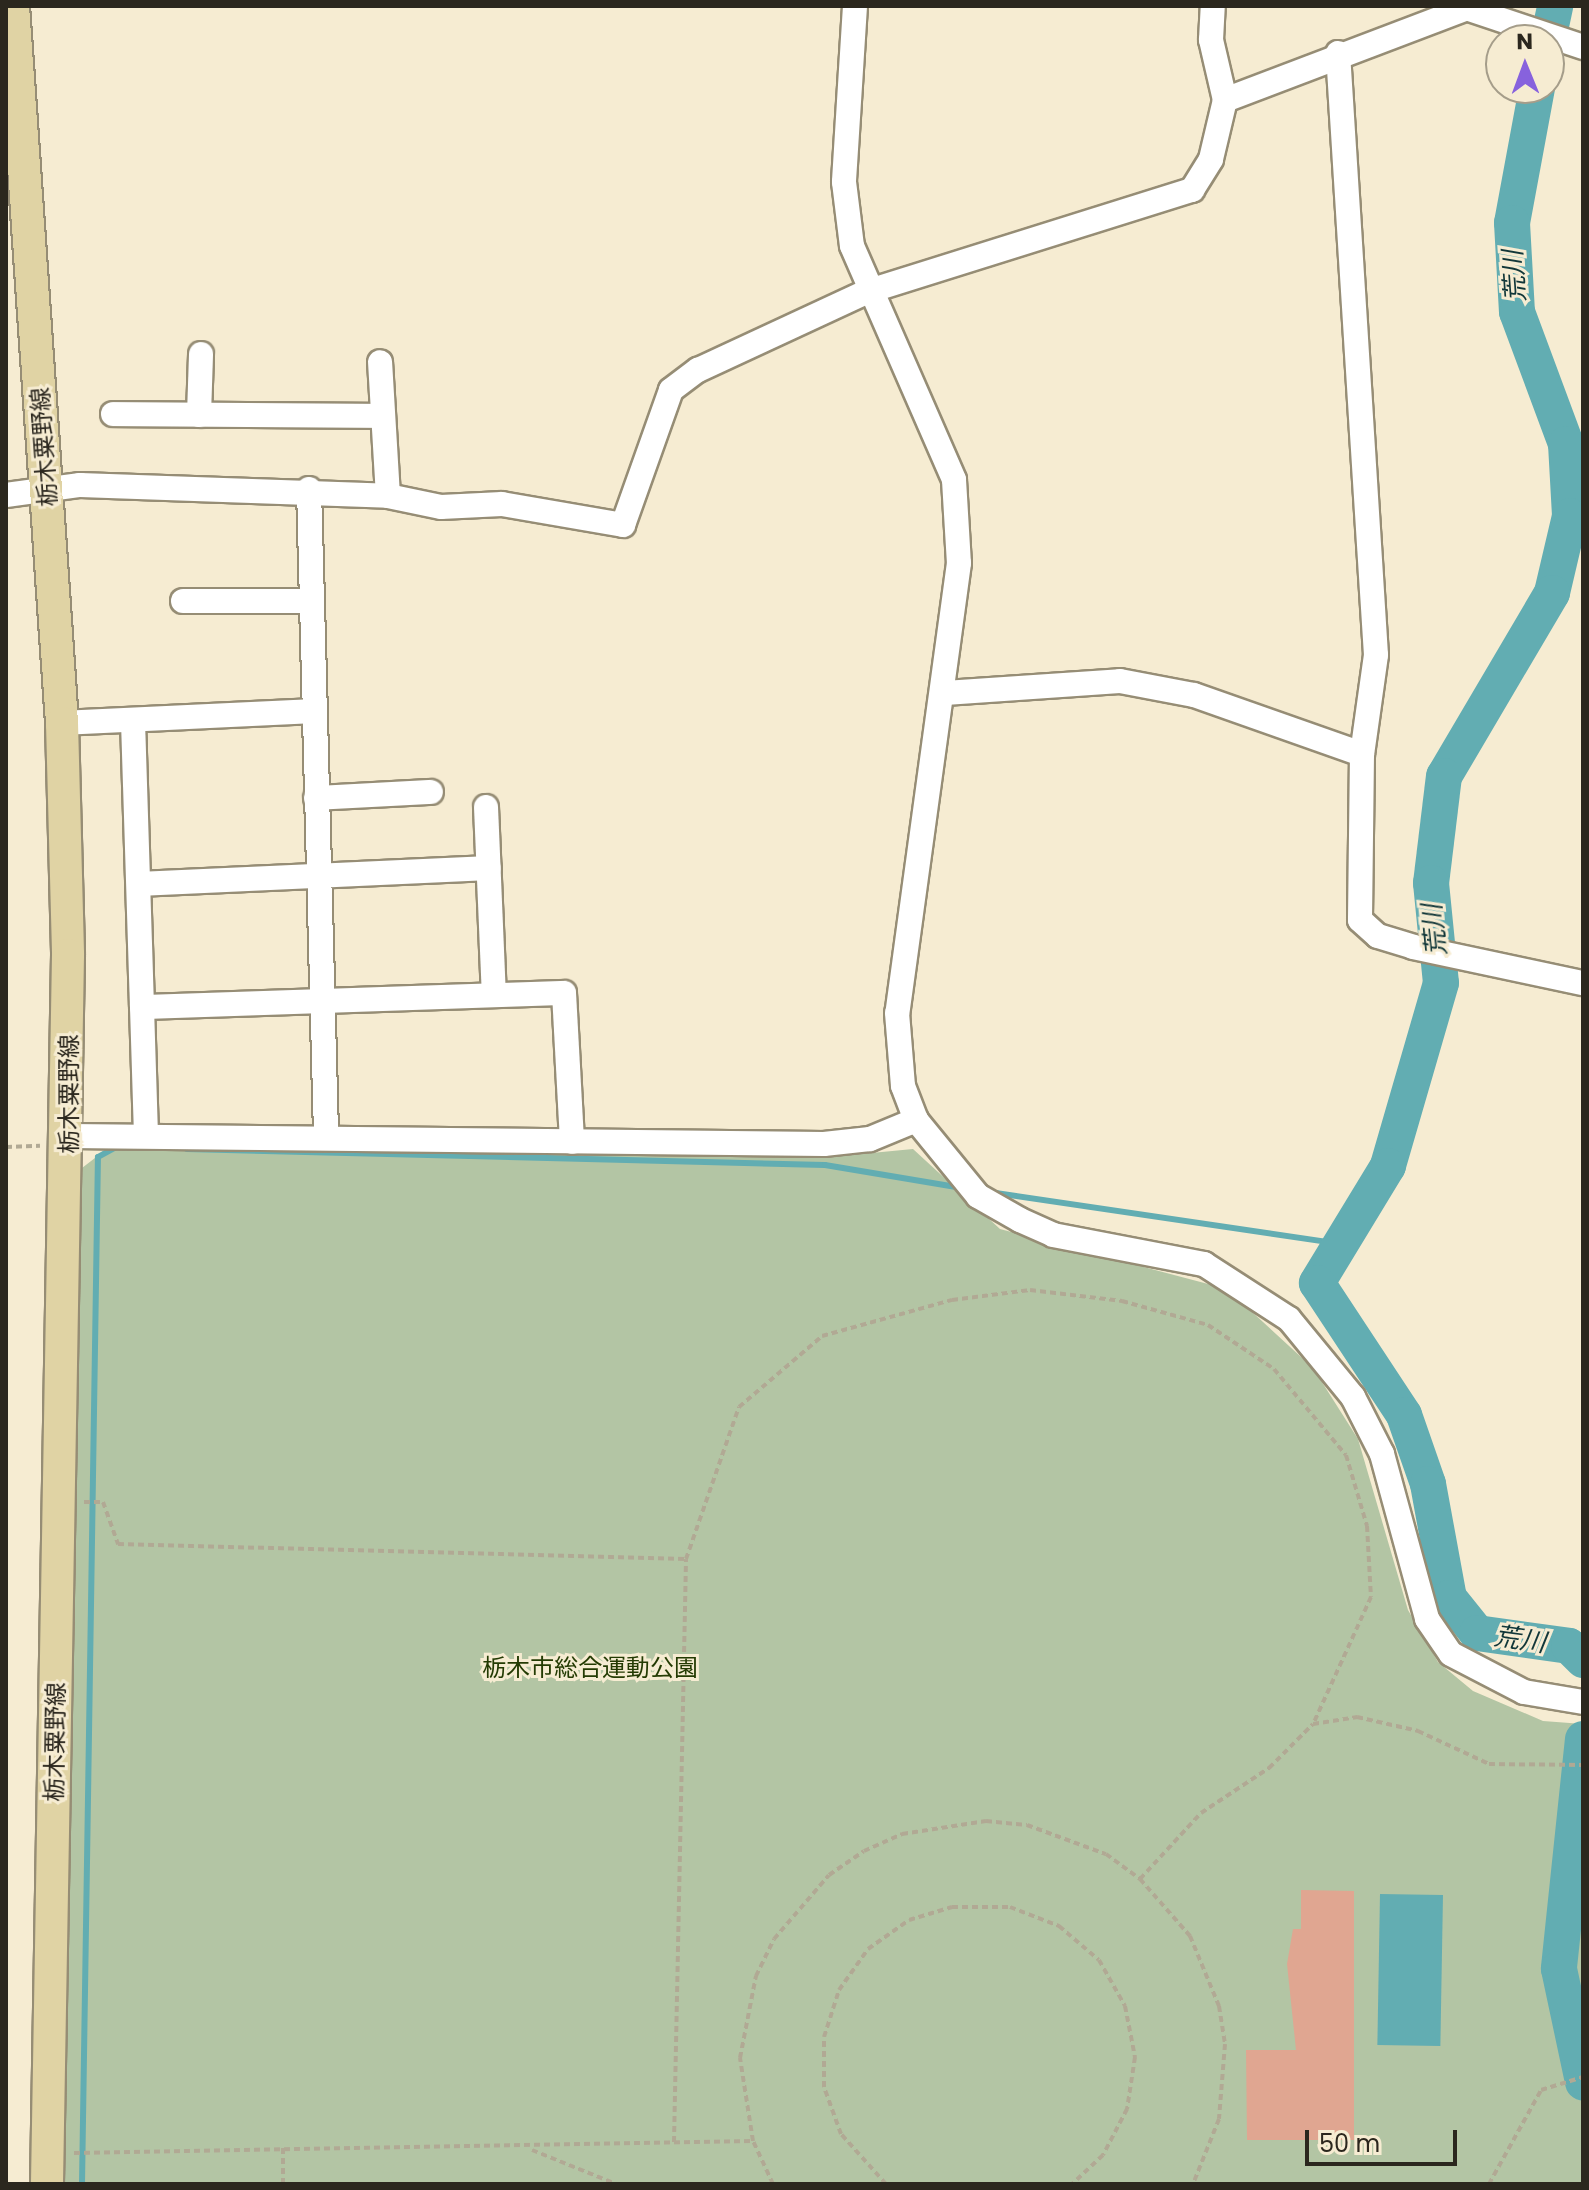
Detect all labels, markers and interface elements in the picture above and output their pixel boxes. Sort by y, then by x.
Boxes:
north arrow [1485,24,1565,104]
text: N [1516,26,1533,57]
water label: 荒川 [1498,249,1532,303]
street label: 栃木粟野線 [25,386,63,508]
water label: 荒川 [1417,903,1453,957]
street label: 栃木粟野線 [55,1034,83,1154]
water label: 荒川 [1492,1621,1548,1659]
park label: 栃木市総合運動公園 [482,1654,698,1682]
street label: 栃木粟野線 [40,1682,70,1802]
scale bar [1309,2114,1461,2164]
text: 50 m [1319,2127,1380,2160]

